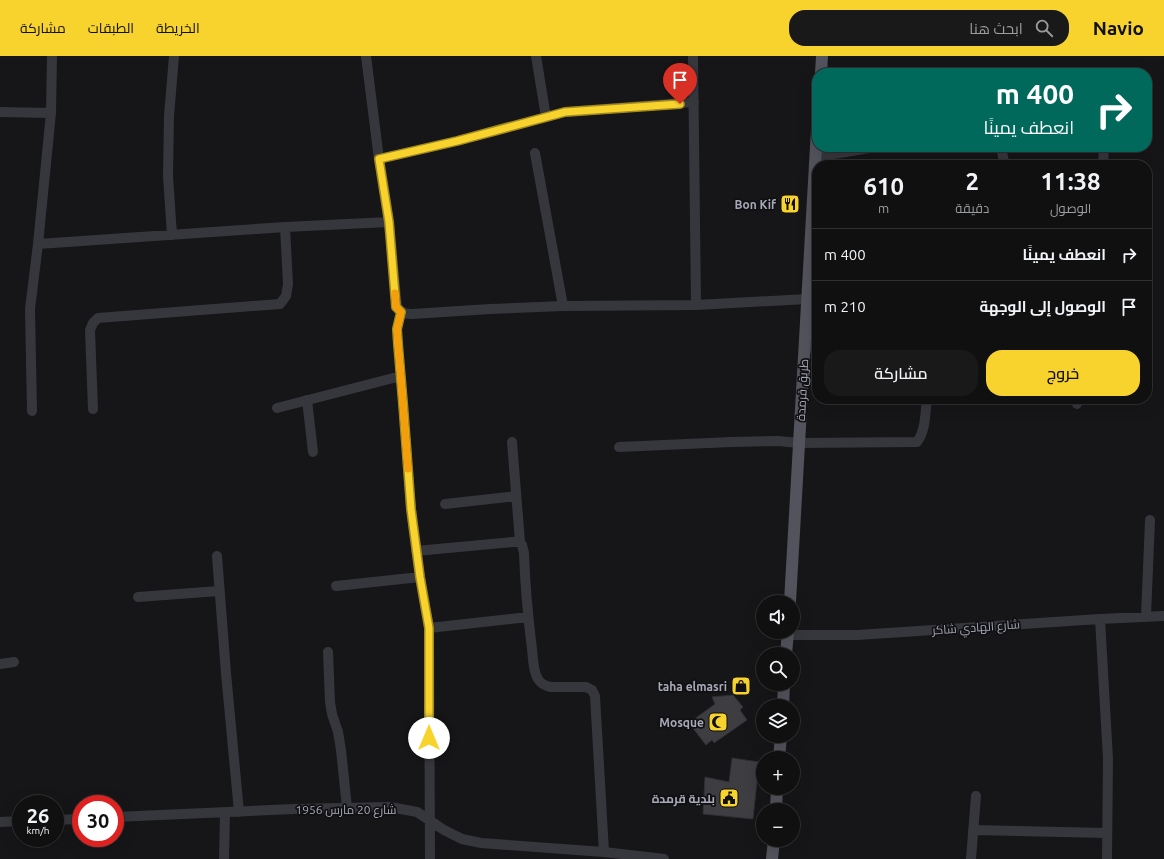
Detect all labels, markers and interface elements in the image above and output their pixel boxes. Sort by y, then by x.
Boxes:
search box [789,10,1069,46]
icon: search [1033,17,1055,39]
text: Navio [1093,17,1144,39]
text: مشاركة [20,20,66,36]
text: الطبقات [88,20,134,36]
text: الخريطة [156,20,200,36]
text: ابحث هنا [969,20,1023,37]
pin [663,63,697,104]
icon: arrive [669,69,691,91]
text: 400 m [996,78,1074,109]
icon: right [1088,84,1140,136]
text: انعطف يمينًا [983,117,1074,137]
text: 2 [966,168,979,195]
text: 11:38 [1041,168,1101,195]
text: 610 [863,173,904,200]
restaurant icon: Bon Kif [779,193,801,215]
place label: Bon Kif [735,198,777,211]
text: m [878,201,889,215]
text: دقيقة [955,201,989,215]
text: الوصول [1050,201,1091,215]
icon: right [1118,244,1140,266]
text: 400 m [824,246,866,263]
text: انعطف يمينًا [1022,246,1106,263]
icon: arrive [1118,296,1140,318]
text: 210 m [824,298,866,315]
text: الوصول إلى الوجهة [979,298,1106,315]
button: مشاركة [824,350,978,396]
button: خروج [986,350,1140,396]
street label: طريق قرمدة [794,359,811,421]
map controls [756,595,800,847]
button: sound [756,595,800,639]
street label: شارع الهادي شاكر [931,617,1021,641]
button: search [756,647,800,691]
shop icon: taha elmasri [730,675,752,697]
place label: taha elmasri [658,680,727,693]
button: layers [756,699,800,743]
mosque icon: Mosque [707,711,729,733]
place label: Mosque [659,716,704,729]
position arrow [408,717,450,759]
button: + [756,751,800,795]
public building icon: بلدية قرمدة [718,787,740,809]
place label: بلدية قرمدة [652,792,715,807]
speed limit sign: 30 [72,795,124,847]
street label: شارع 20 مارس 1956 [295,803,397,818]
button: − [756,803,800,847]
text: 26 [27,804,49,827]
text: km/h [26,825,50,836]

